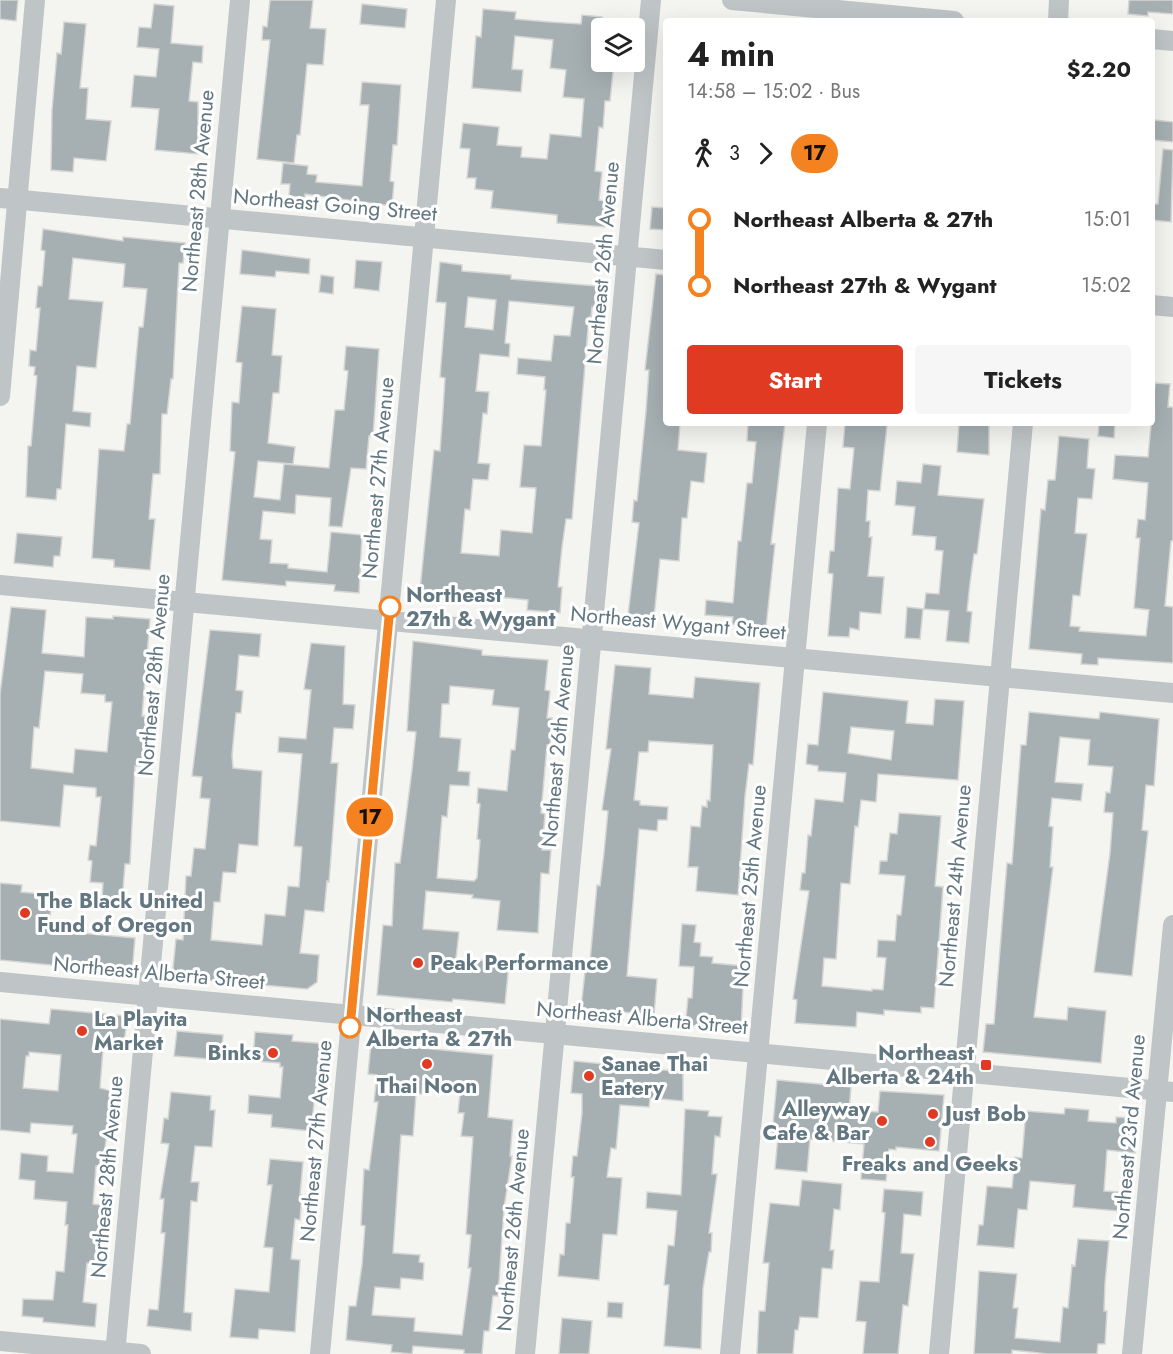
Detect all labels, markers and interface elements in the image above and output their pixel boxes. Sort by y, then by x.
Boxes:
map controls [591,18,645,72]
button: layers [591,18,645,72]
text: 4 min [687,31,775,78]
text: $2.20 [1067,53,1131,85]
text: 14:58 – 15:02 · Bus [687,77,860,106]
street label: Northeast 28th Avenue [174,88,222,293]
icon: walk [687,137,720,170]
icon: forward [749,137,782,170]
text: 17 [803,138,826,168]
text: 3 [729,139,740,168]
street label: Northeast 26th Avenue [579,160,627,366]
street label: Northeast Going Street [232,181,438,229]
text: Northeast Alberta & 27th [733,203,993,235]
text: 15:01 [1084,205,1131,234]
text: Northeast 27th & Wygant [733,269,997,301]
text: 15:02 [1081,271,1131,300]
button: Start [687,345,903,414]
button: Tickets [915,345,1131,414]
street label: Northeast 27th Avenue [354,376,402,580]
street label: Northeast 28th Avenue [130,572,178,777]
place label: Northeast 27th & Wygant [406,580,556,634]
marker: Northeast 27th & Wygant [379,596,401,618]
street label: Northeast Wygant Street [569,599,787,647]
street label: Northeast 26th Avenue [534,643,582,849]
street label: Northeast 25th Avenue [726,783,774,989]
street label: Northeast 24th Avenue [931,783,979,989]
line badge: 17 [343,798,397,836]
text: 17 [358,802,382,832]
place label: The Black United Fund of Oregon [37,886,203,940]
marker: The Black United Fund of Oregon [18,906,32,920]
place label: Peak Performance [430,948,609,978]
street label: Northeast Alberta Street [52,949,266,997]
marker: Peak Performance [411,956,425,970]
street label: Northeast Alberta Street [535,994,749,1042]
place label: Northeast Alberta & 27th [365,1000,512,1054]
place label: La Playita Market [94,1004,187,1058]
marker: Northeast Alberta & 27th [339,1016,361,1038]
marker: La Playita Market [75,1024,89,1038]
street label: Northeast 23rd Avenue [1105,1033,1153,1241]
place label: Binks [207,1038,261,1068]
place label: Northeast Alberta & 24th [825,1038,974,1092]
street label: Northeast 27th Avenue [292,1039,340,1243]
marker: Binks [266,1046,280,1060]
place label: Sanae Thai Eatery [601,1049,708,1103]
marker: Thai Noon [420,1057,434,1071]
marker: Northeast Alberta & 24th [979,1058,993,1072]
marker: Sanae Thai Eatery [582,1069,596,1083]
place label: Thai Noon [377,1071,477,1101]
street label: Northeast 28th Avenue [83,1074,131,1279]
place label: Alleyway Cafe & Bar [762,1094,871,1148]
place label: Just Bob [941,1099,1026,1129]
marker: Just Bob [926,1107,940,1121]
marker: Alleyway Cafe & Bar [875,1114,889,1128]
street label: Northeast 26th Avenue [489,1127,537,1333]
marker: Freaks and Geeks [923,1135,937,1149]
place label: Freaks and Geeks [842,1149,1019,1179]

